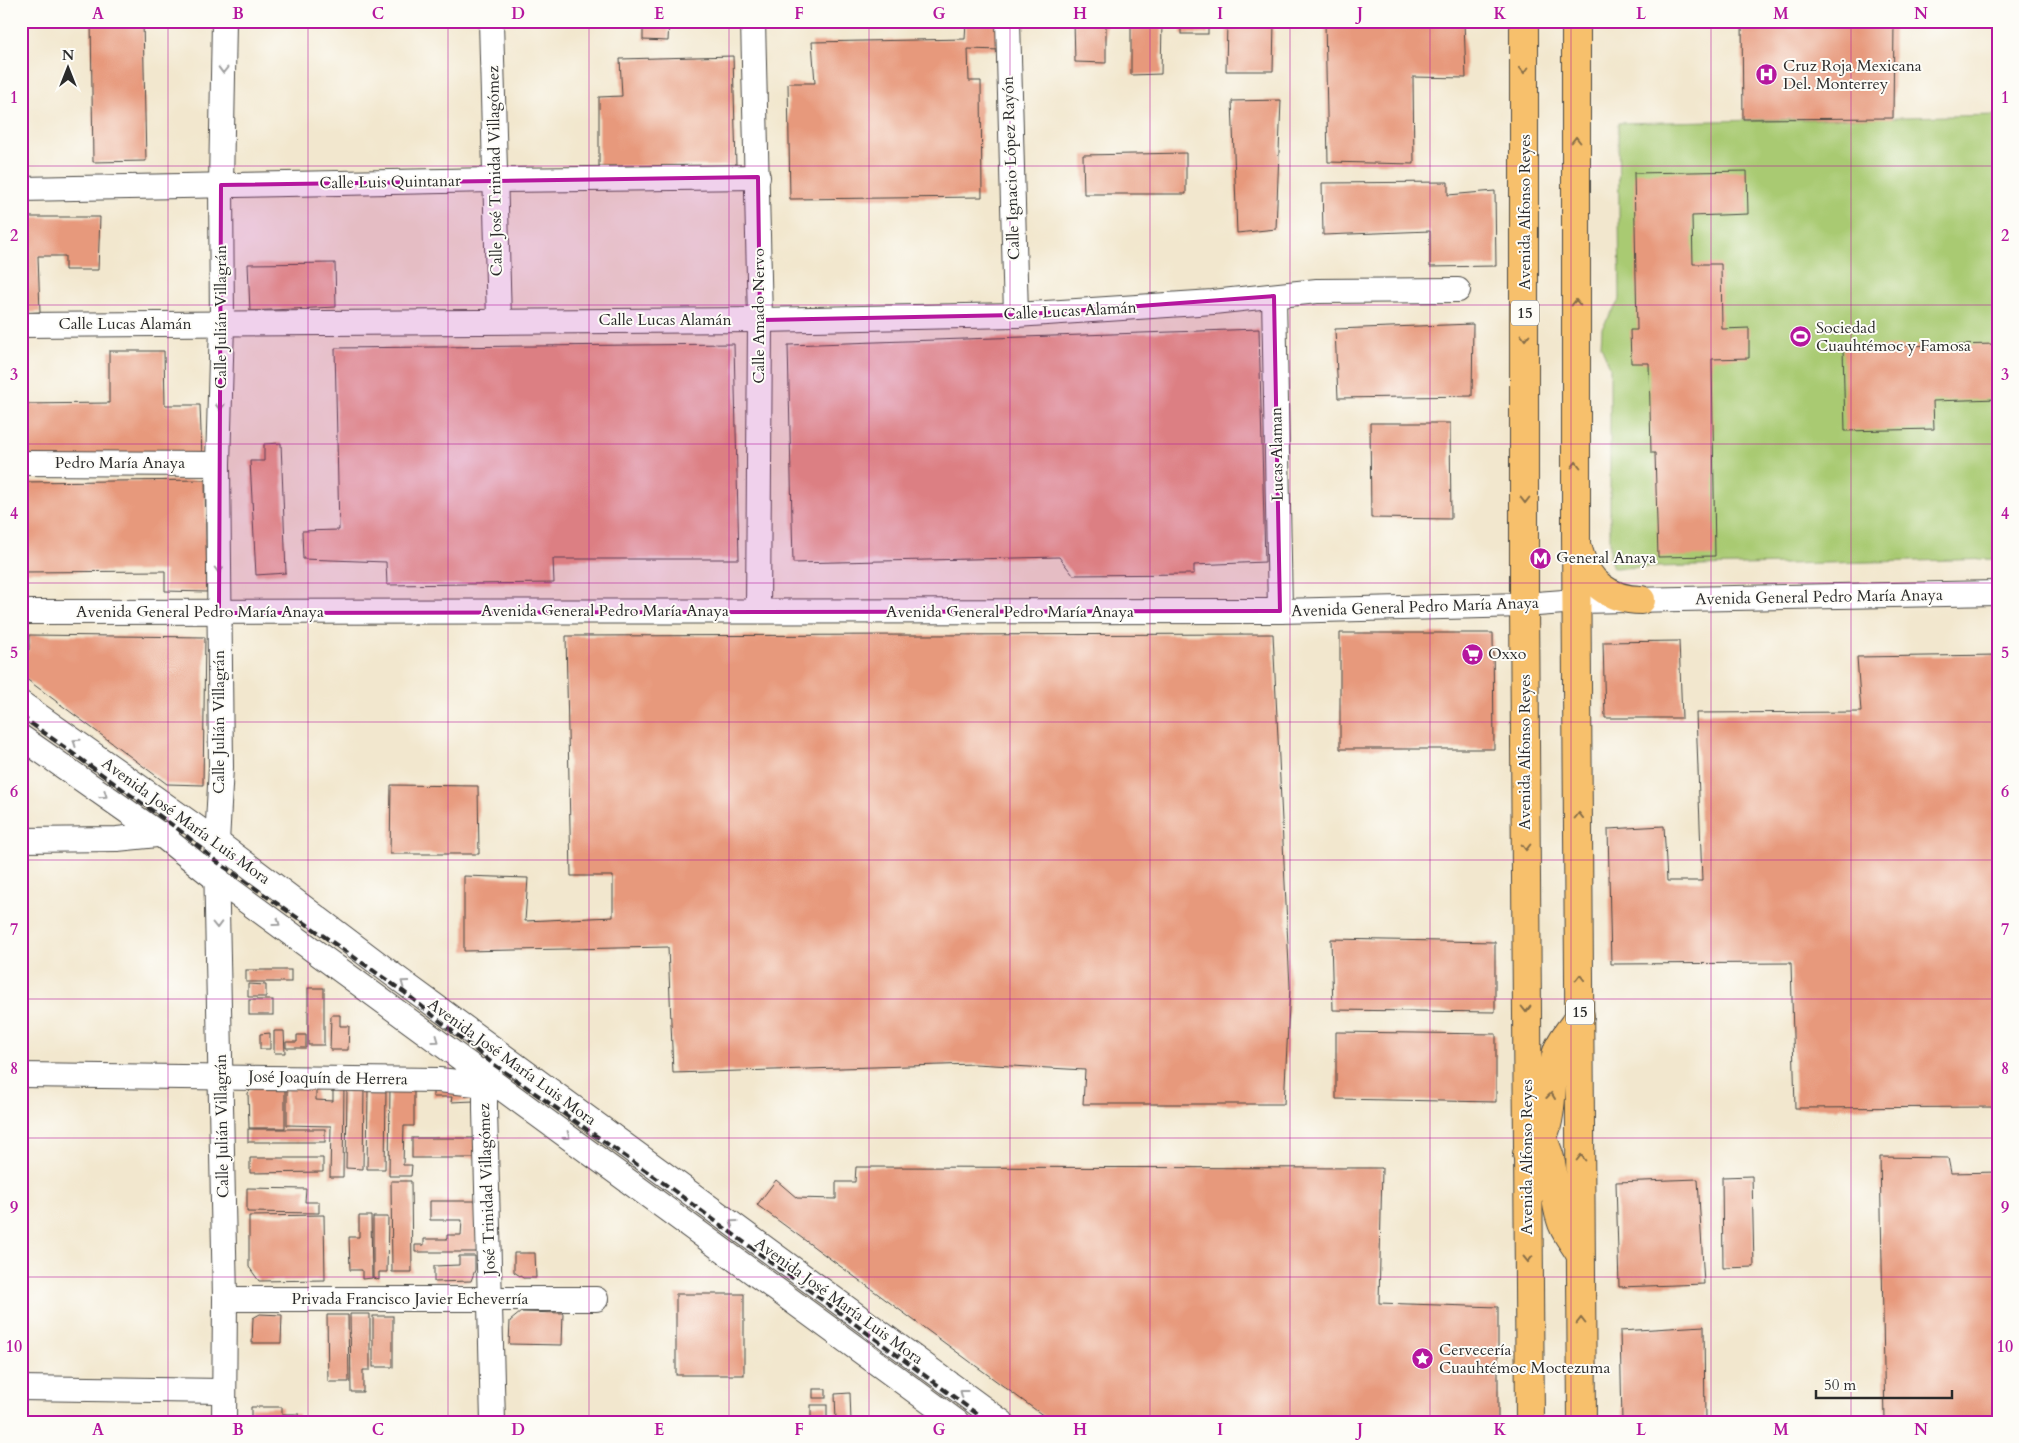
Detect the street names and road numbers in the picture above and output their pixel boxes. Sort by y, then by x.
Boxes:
street label: Calle José Trinidad Villagómez [482,66,508,276]
street label: Calle Ignacio López Rayón [997,76,1025,260]
street label: Avenida Alfonso Reyes [1514,134,1536,290]
street label: Calle Luis Quintanar [319,170,461,194]
street label: Calle Julián Villagrán [210,245,232,389]
street label: Calle Amado Nervo [748,248,770,384]
street label: Calle Lucas Alamán [1003,297,1137,325]
road number: 15 [1511,300,1539,326]
street label: Calle Lucas Alamán [598,309,732,331]
street label: Calle Lucas Alamán [58,313,192,335]
street label: Lucas Alaman [1265,407,1289,501]
street label: Pedro María Anaya [55,452,185,474]
street label: Avenida General Pedro María Anaya [1695,584,1943,610]
street label: Avenida General Pedro María Anaya [1291,592,1539,622]
street label: Avenida General Pedro María Anaya [481,600,729,622]
street label: Avenida General Pedro María Anaya [76,601,324,623]
street label: Avenida General Pedro María Anaya [886,601,1134,623]
street label: Calle Julián Villagrán [208,650,230,794]
street label: Avenida Alfonso Reyes [1514,674,1536,830]
street label: Avenida José María Luis Mora [97,752,275,890]
street label: Avenida José María Luis Mora [423,993,601,1131]
road number: 15 [1566,1000,1594,1024]
street label: Calle Julián Villagrán [210,1054,234,1198]
street label: José Joaquín de Herrera [246,1066,408,1090]
street label: Avenida Alfonso Reyes [1516,1079,1538,1235]
street label: José Trinidad Villagómez [473,1103,501,1277]
street label: Avenida José María Luis Mora [750,1232,928,1370]
street label: Privada Francisco Javier Echeverría [292,1288,529,1310]

